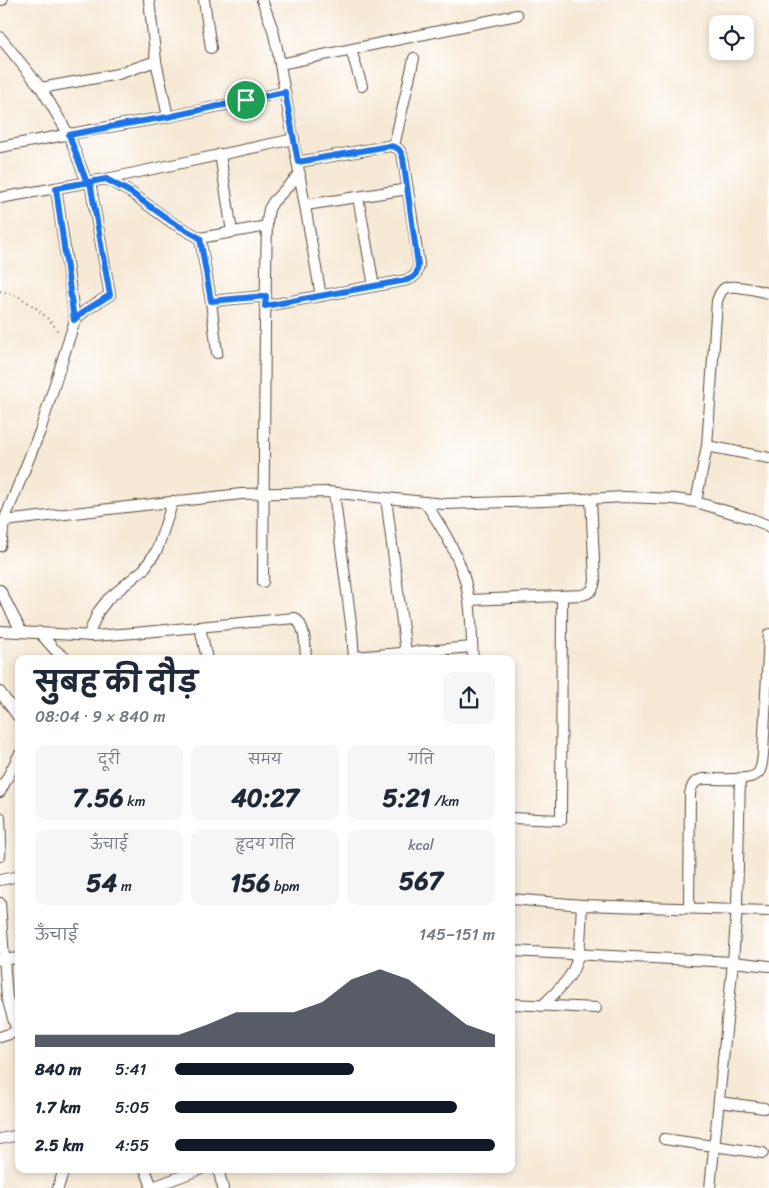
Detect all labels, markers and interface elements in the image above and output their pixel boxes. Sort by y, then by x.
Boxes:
map controls [709,15,754,60]
button: locate [709,15,754,60]
pin [225,79,267,121]
icon: arrive [232,86,260,114]
text: सुबह की दौड़ [35,658,198,707]
button: share [443,672,495,724]
text: 08:04 · 9 × 840 m [35,702,166,731]
text: दूरी [98,747,120,772]
text: समय [248,747,282,772]
text: गति [408,747,434,772]
text: 7.56 [72,775,124,820]
text: 40:27 [231,775,299,820]
text: 5:21 [383,775,431,820]
text: km [124,789,146,814]
text: /km [431,789,459,814]
text: ऊँचाई [90,832,128,857]
text: हृदय गति [235,832,295,857]
text: kcal [408,833,434,858]
text: 567 [399,858,443,903]
text: 54 [86,860,117,905]
text: 156 [230,860,270,905]
text: m [117,874,132,899]
text: bpm [270,874,300,899]
text: ऊँचाई [35,920,78,949]
text: 145–151 m [419,920,495,949]
text: 840 m [35,1055,81,1084]
text: 5:41 [115,1055,146,1084]
text: 1.7 km [35,1093,81,1122]
text: 5:05 [115,1093,150,1122]
text: 2.5 km [35,1131,84,1160]
text: 4:55 [115,1131,149,1160]

